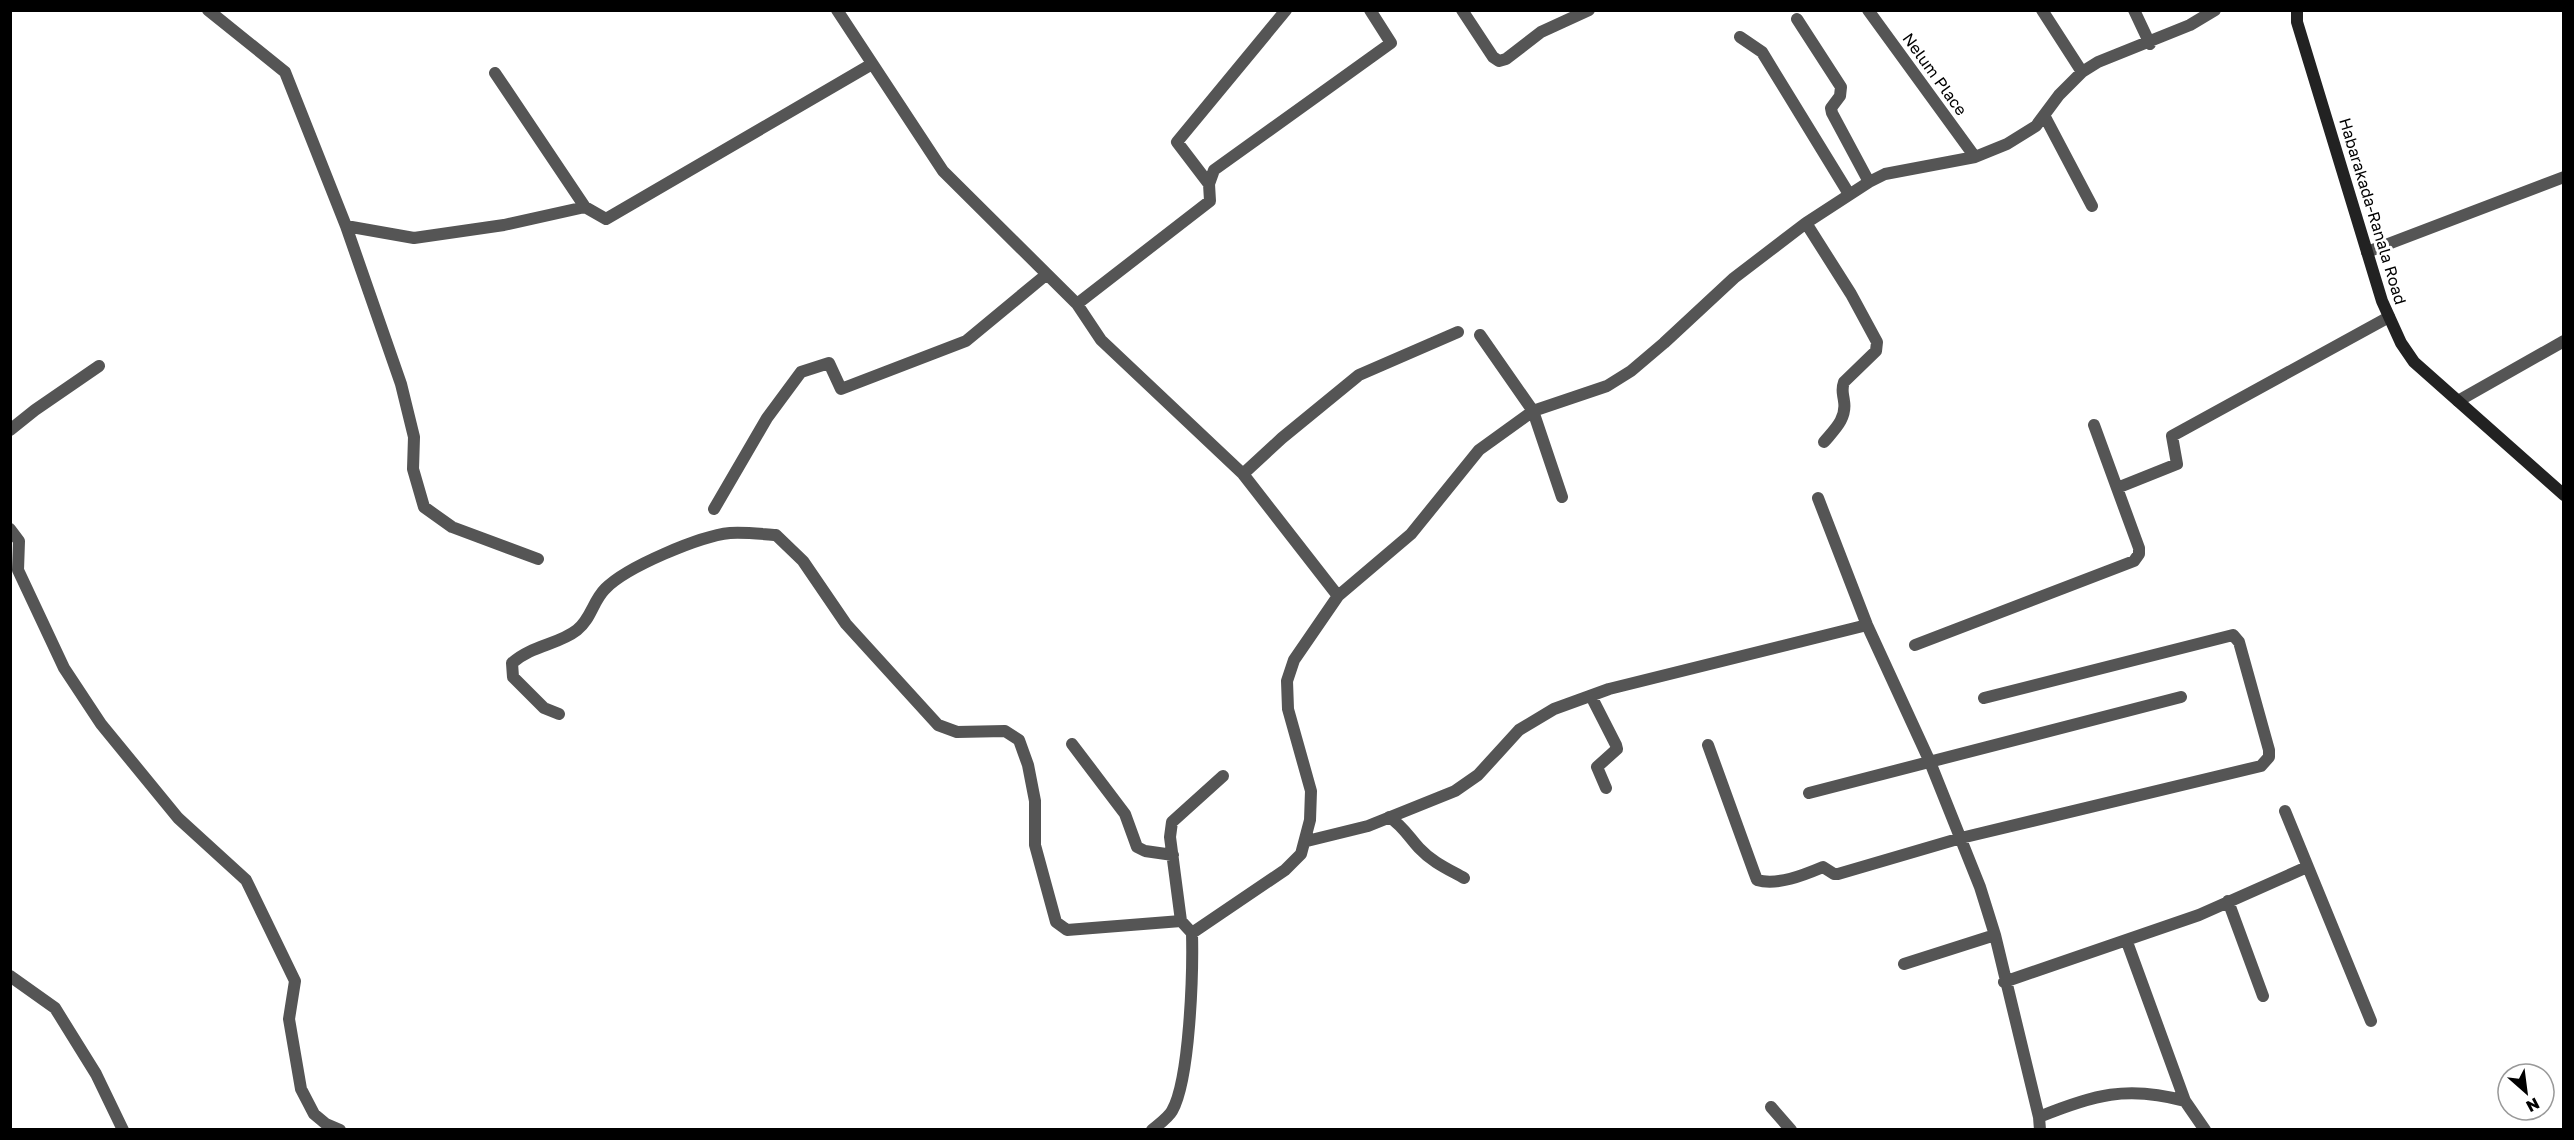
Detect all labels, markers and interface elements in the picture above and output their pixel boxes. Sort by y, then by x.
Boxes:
street label: Nelum Place [1898,29,1972,119]
street label: Habarakada-Ranala Road [2335,115,2411,307]
north arrow [2496,1062,2556,1122]
text: N [2523,1094,2543,1117]

